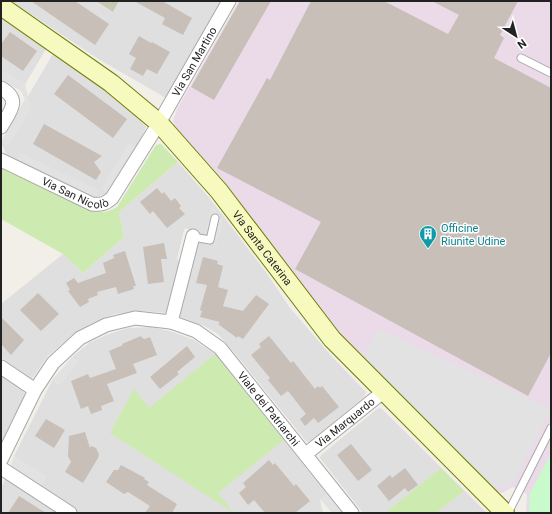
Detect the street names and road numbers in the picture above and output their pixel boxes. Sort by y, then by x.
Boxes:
street label: Via San Martino [169,25,219,99]
street label: Via San Nicolò [40,174,111,211]
street label: Via Santa Caterina [230,208,295,288]
street label: Viale dei Patriarchi [235,369,302,449]
street label: Via Marquardo [313,395,377,450]

